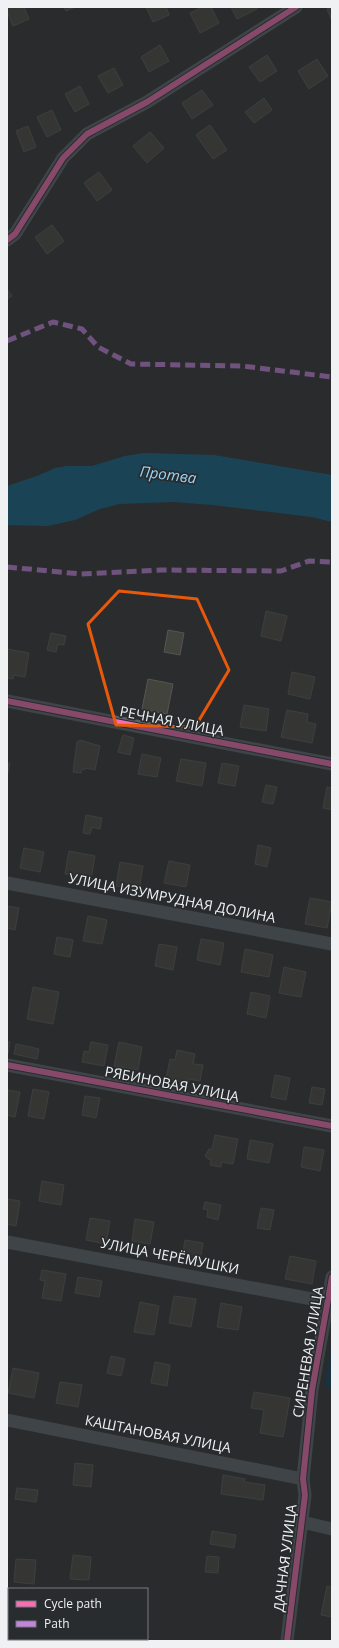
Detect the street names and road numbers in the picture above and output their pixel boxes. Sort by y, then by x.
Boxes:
street label: РЕЧНАЯ УЛИЦА [118,701,226,740]
street label: УЛИЦА ИЗУМРУДНАЯ ДОЛИНА [67,868,277,927]
street label: РЯБИНОВАЯ УЛИЦА [103,1061,241,1106]
street label: УЛИЦА ЧЕРЁМУШКИ [99,1233,241,1278]
street label: СИРЕНЕВАЯ УЛИЦА [288,1285,327,1419]
street label: КАШТАНОВАЯ УЛИЦА [83,1410,233,1457]
street label: ДАЧНАЯ УЛИЦА [268,1503,301,1613]

